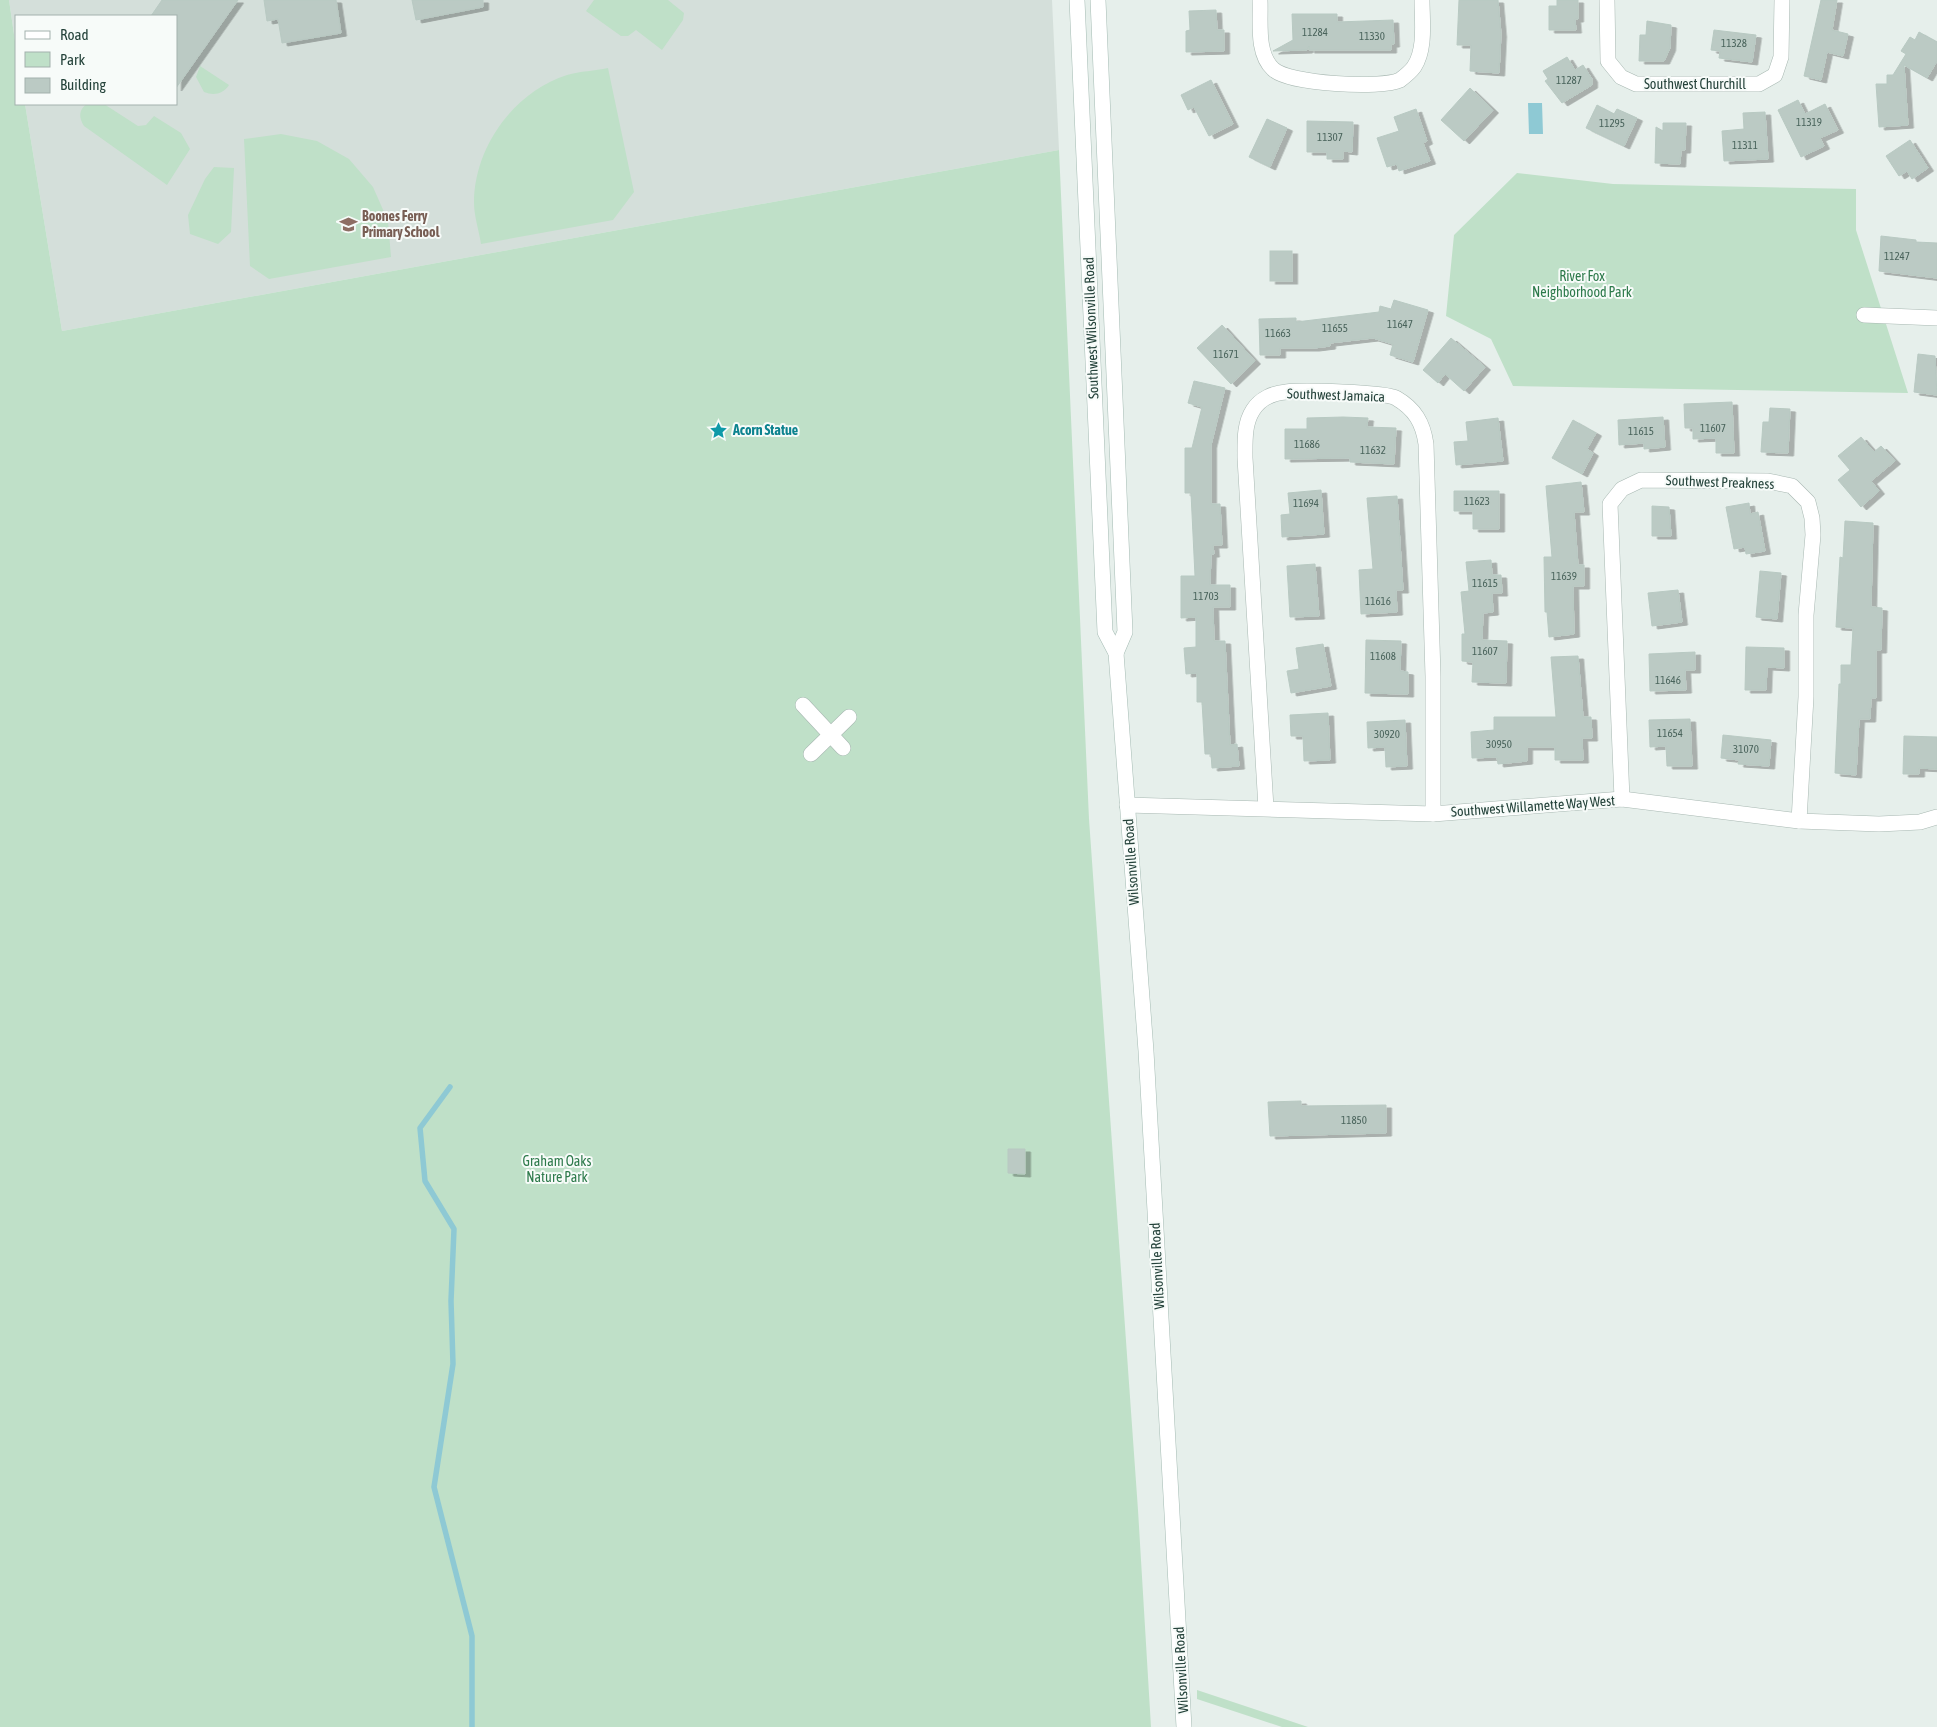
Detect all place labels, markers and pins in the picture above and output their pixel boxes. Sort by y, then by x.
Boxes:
place label: Boones Ferry Primary School [362,208,440,240]
school or university icon: Boones Ferry Primary School [338,214,358,234]
place icon: Acorn Statue [709,420,729,440]
place label: Acorn Statue [732,422,798,438]

